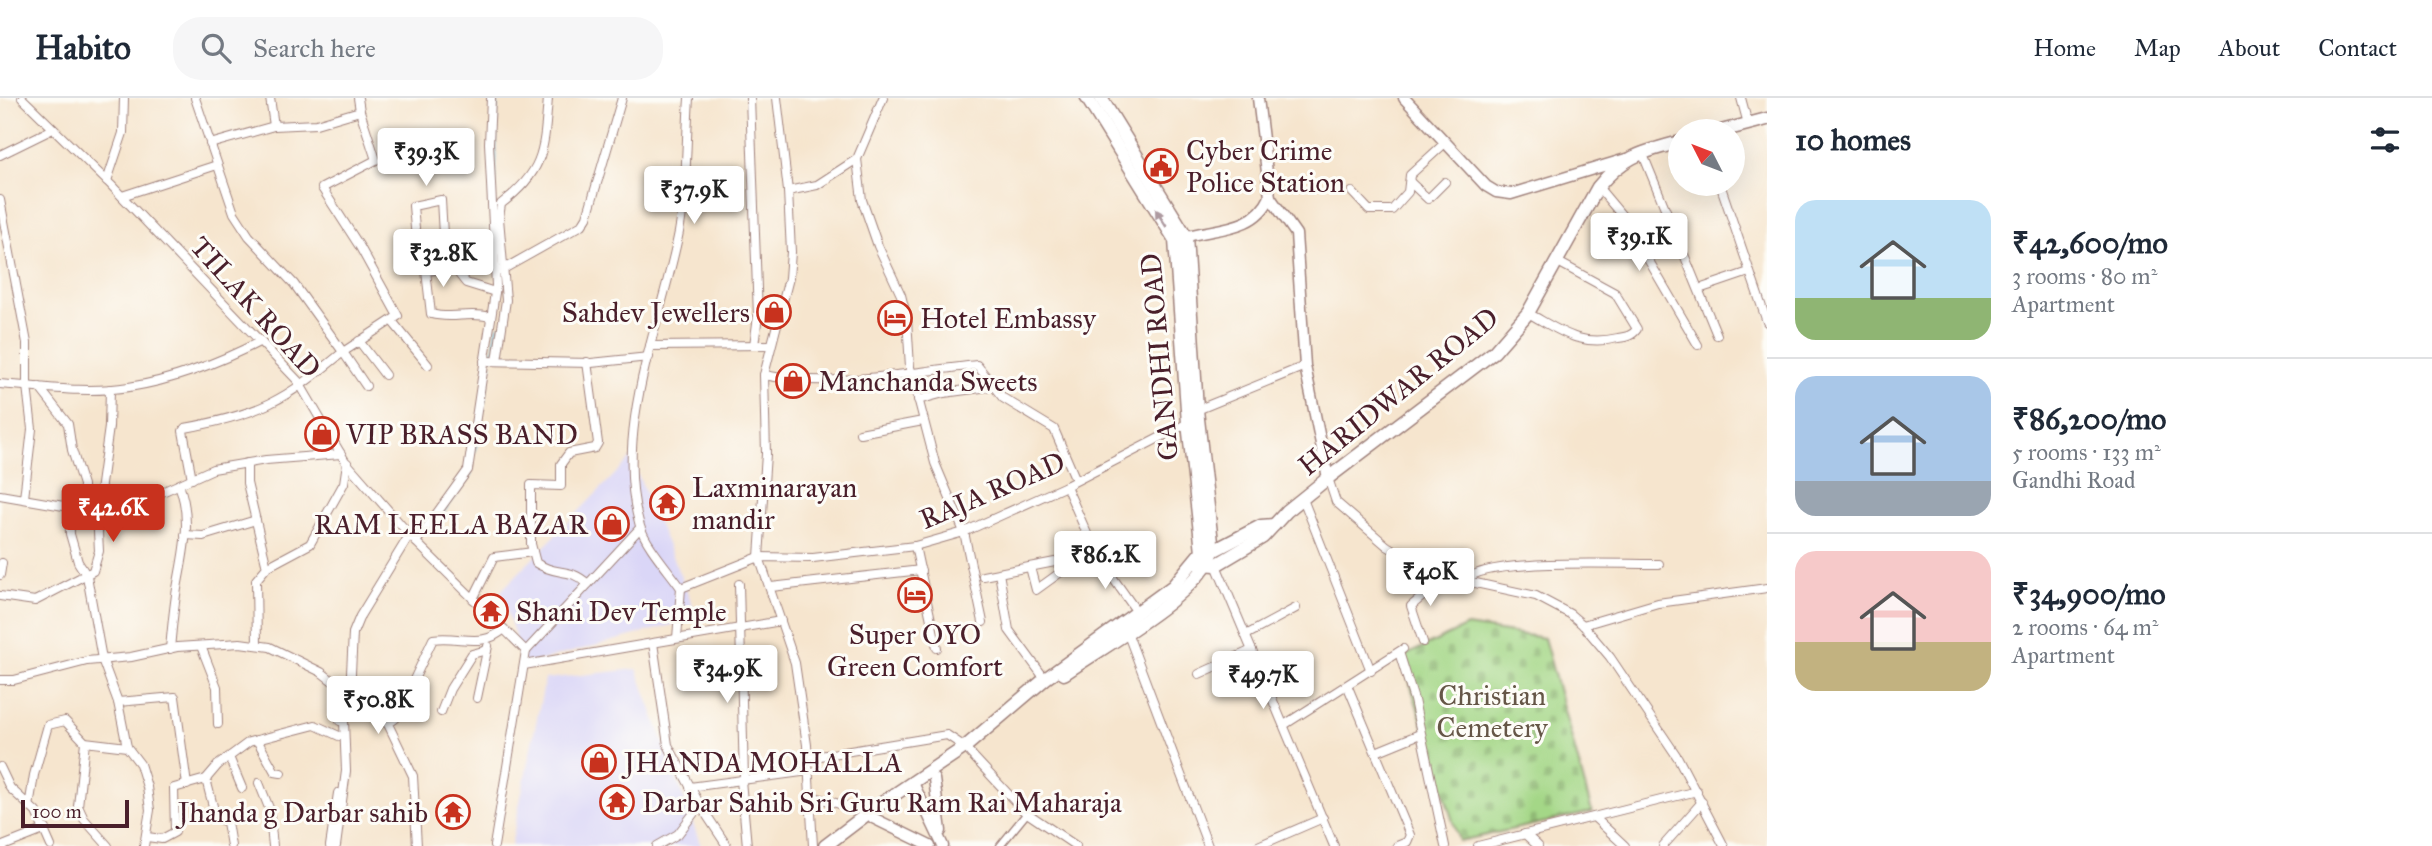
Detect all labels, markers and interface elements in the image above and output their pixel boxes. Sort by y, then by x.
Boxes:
search box [173,17,663,80]
text: Habito [35,28,131,68]
icon: search [197,29,235,67]
text: Search here [253,32,376,64]
text: Home [2033,33,2096,63]
text: Map [2134,33,2181,63]
text: About [2219,33,2280,63]
text: Contact [2318,33,2397,63]
north arrow [1668,119,1745,196]
map controls [1668,119,1745,196]
icon: filters [2366,121,2404,159]
text: 10 homes [1795,122,1911,158]
pin: ₹39.3K [369,129,483,188]
place label: Cyber Crime Police Station [1186,133,1345,200]
text: ₹39.3K [393,137,459,165]
public building icon: Cyber Crime Police Station [1142,147,1180,185]
pin: ₹37.9K [637,166,751,226]
text: ₹37.9K [660,175,728,203]
one-way arrow [1155,209,1168,228]
pin: ₹39.1K [1582,214,1696,273]
text: ₹39.1K [1607,222,1671,250]
text: ₹42,600/mo [2012,225,2168,261]
icon: home [1851,228,1935,312]
street label: TILAK ROAD [183,229,328,385]
pin: ₹32.8K [386,230,500,289]
text: ₹32.8K [409,238,477,266]
street label: GANDHI ROAD [1133,252,1186,462]
text: 3 rooms · 80 m² [2012,262,2157,290]
text: Apartment [2012,290,2115,318]
shop icon: Sahdev Jewellers [755,293,793,331]
place label: Sahdev Jewellers [562,295,750,330]
hotel icon: Hotel Embassy [876,299,914,337]
street label: HARIDWAR ROAD [1291,300,1506,483]
place label: Hotel Embassy [920,301,1097,336]
shop icon: Manchanda Sweets [774,362,812,400]
place label: Manchanda Sweets [818,364,1038,399]
text: ₹86,200/mo [2012,401,2166,437]
icon: home [1851,404,1935,488]
shop icon: VIP BRASS BAND [303,415,341,453]
place label: VIP BRASS BAND [345,417,578,452]
text: 5 rooms · 133 m² [2012,438,2161,466]
street label: RAJA ROAD [914,444,1070,537]
text: Gandhi Road [2012,466,2136,494]
place label: Laxminarayan mandir [692,470,857,537]
pin: ₹42.6K [56,484,170,544]
temple icon: Laxminarayan mandir [648,484,686,522]
text: ₹42.6K [78,493,148,521]
shop icon: RAM LEELA BAZAR [593,505,631,543]
place label: RAM LEELA BAZAR [314,507,589,542]
pin: ₹86.2K [1048,532,1162,591]
text: ₹86.2K [1070,540,1140,568]
pin: ₹40K [1389,548,1471,608]
text: ₹40K [1402,557,1458,585]
hotel icon: Super OYO Green Comfort [896,576,934,614]
text: ₹34,900/mo [2012,576,2166,612]
icon: home [1851,579,1935,663]
temple icon: Shani Dev Temple [472,592,510,630]
place label: Shani Dev Temple [516,594,727,629]
text: 2 rooms · 64 m² [2012,613,2158,641]
place label: Super OYO Green Comfort [827,617,1003,684]
text: Apartment [2012,641,2115,669]
pin: ₹34.9K [670,646,784,705]
pin: ₹49.7K [1206,652,1320,711]
text: ₹34.9K [692,654,762,682]
text: ₹49.7K [1228,660,1298,688]
pin: ₹50.8K [321,676,435,736]
park label: Christian Cemetery [1436,678,1548,745]
text: ₹50.8K [343,685,413,713]
shop icon: JHANDA MOHALLA [580,743,618,781]
place label: JHANDA MOHALLA [621,745,902,780]
temple icon: Darbar Sahib Sri Guru Ram Rai Maharaja [598,783,636,821]
place label: Darbar Sahib Sri Guru Ram Rai Maharaja [642,785,1122,820]
temple icon: Jhanda g Darbar sahib [434,793,472,831]
place label: Jhanda g Darbar sahib [175,795,428,830]
scale bar [21,797,130,829]
text: 100 m [32,800,82,823]

